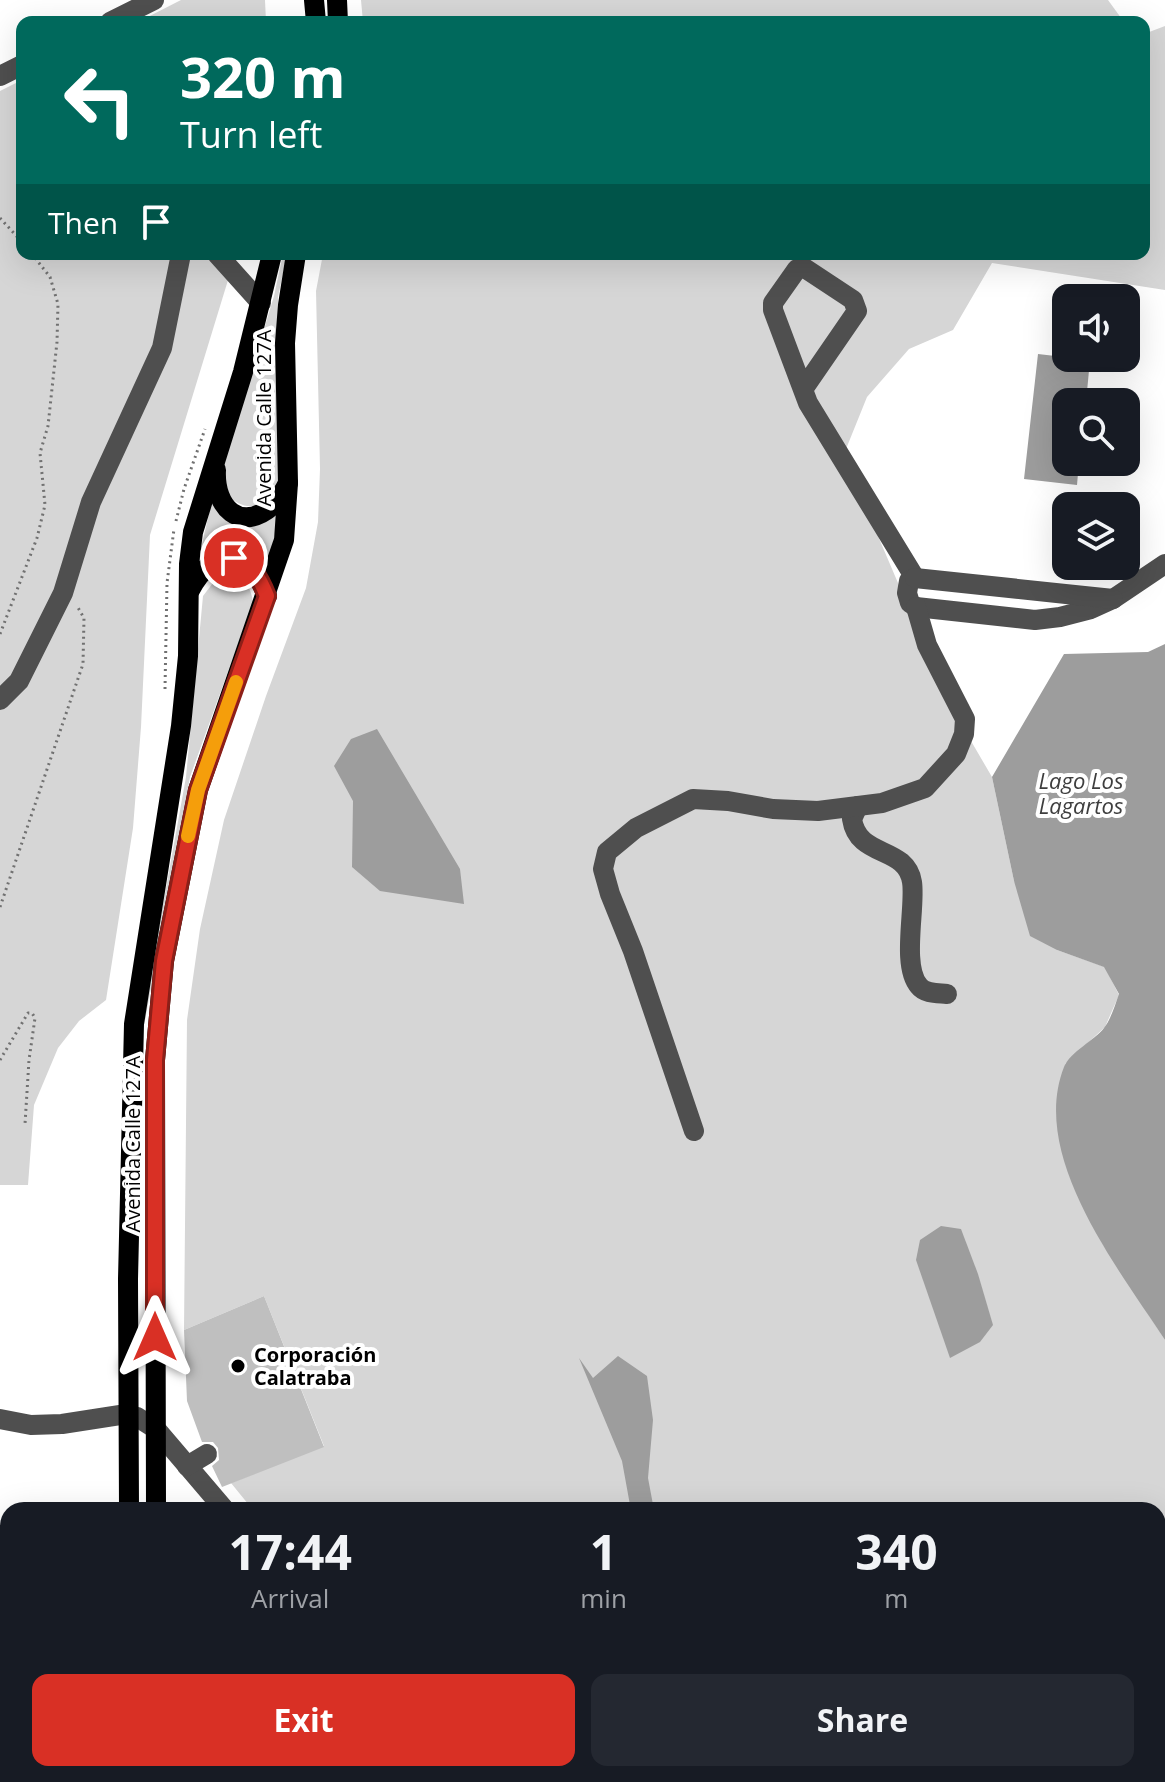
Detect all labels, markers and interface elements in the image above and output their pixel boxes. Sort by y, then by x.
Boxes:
text: 320 m [180,38,346,114]
icon: left [48,48,152,152]
text: Turn left [180,110,322,159]
icon: arrive [134,200,178,244]
text: Then [48,202,118,243]
map controls [1052,284,1140,580]
button: sound [1052,284,1140,372]
street label: Avenida Calle 127A [250,329,277,506]
button: search [1052,388,1140,476]
button: layers [1052,492,1140,580]
pin [200,524,268,592]
icon: arrive [212,536,256,580]
water label: Lago Los Lagartos [1039,765,1124,820]
street label: Avenida Calle 127A [119,1055,146,1232]
position arrow [113,1295,197,1379]
place label: Corporación Calatraba [254,1341,376,1391]
marker: Corporación Calatraba [229,1357,247,1375]
text: 17:44 [228,1519,352,1584]
text: 1 [590,1519,617,1584]
text: 340 [855,1519,938,1584]
text: Arrival [251,1580,329,1616]
text: min [580,1580,627,1616]
text: m [884,1580,908,1616]
button: Exit [32,1674,575,1766]
button: Share [591,1674,1134,1766]

